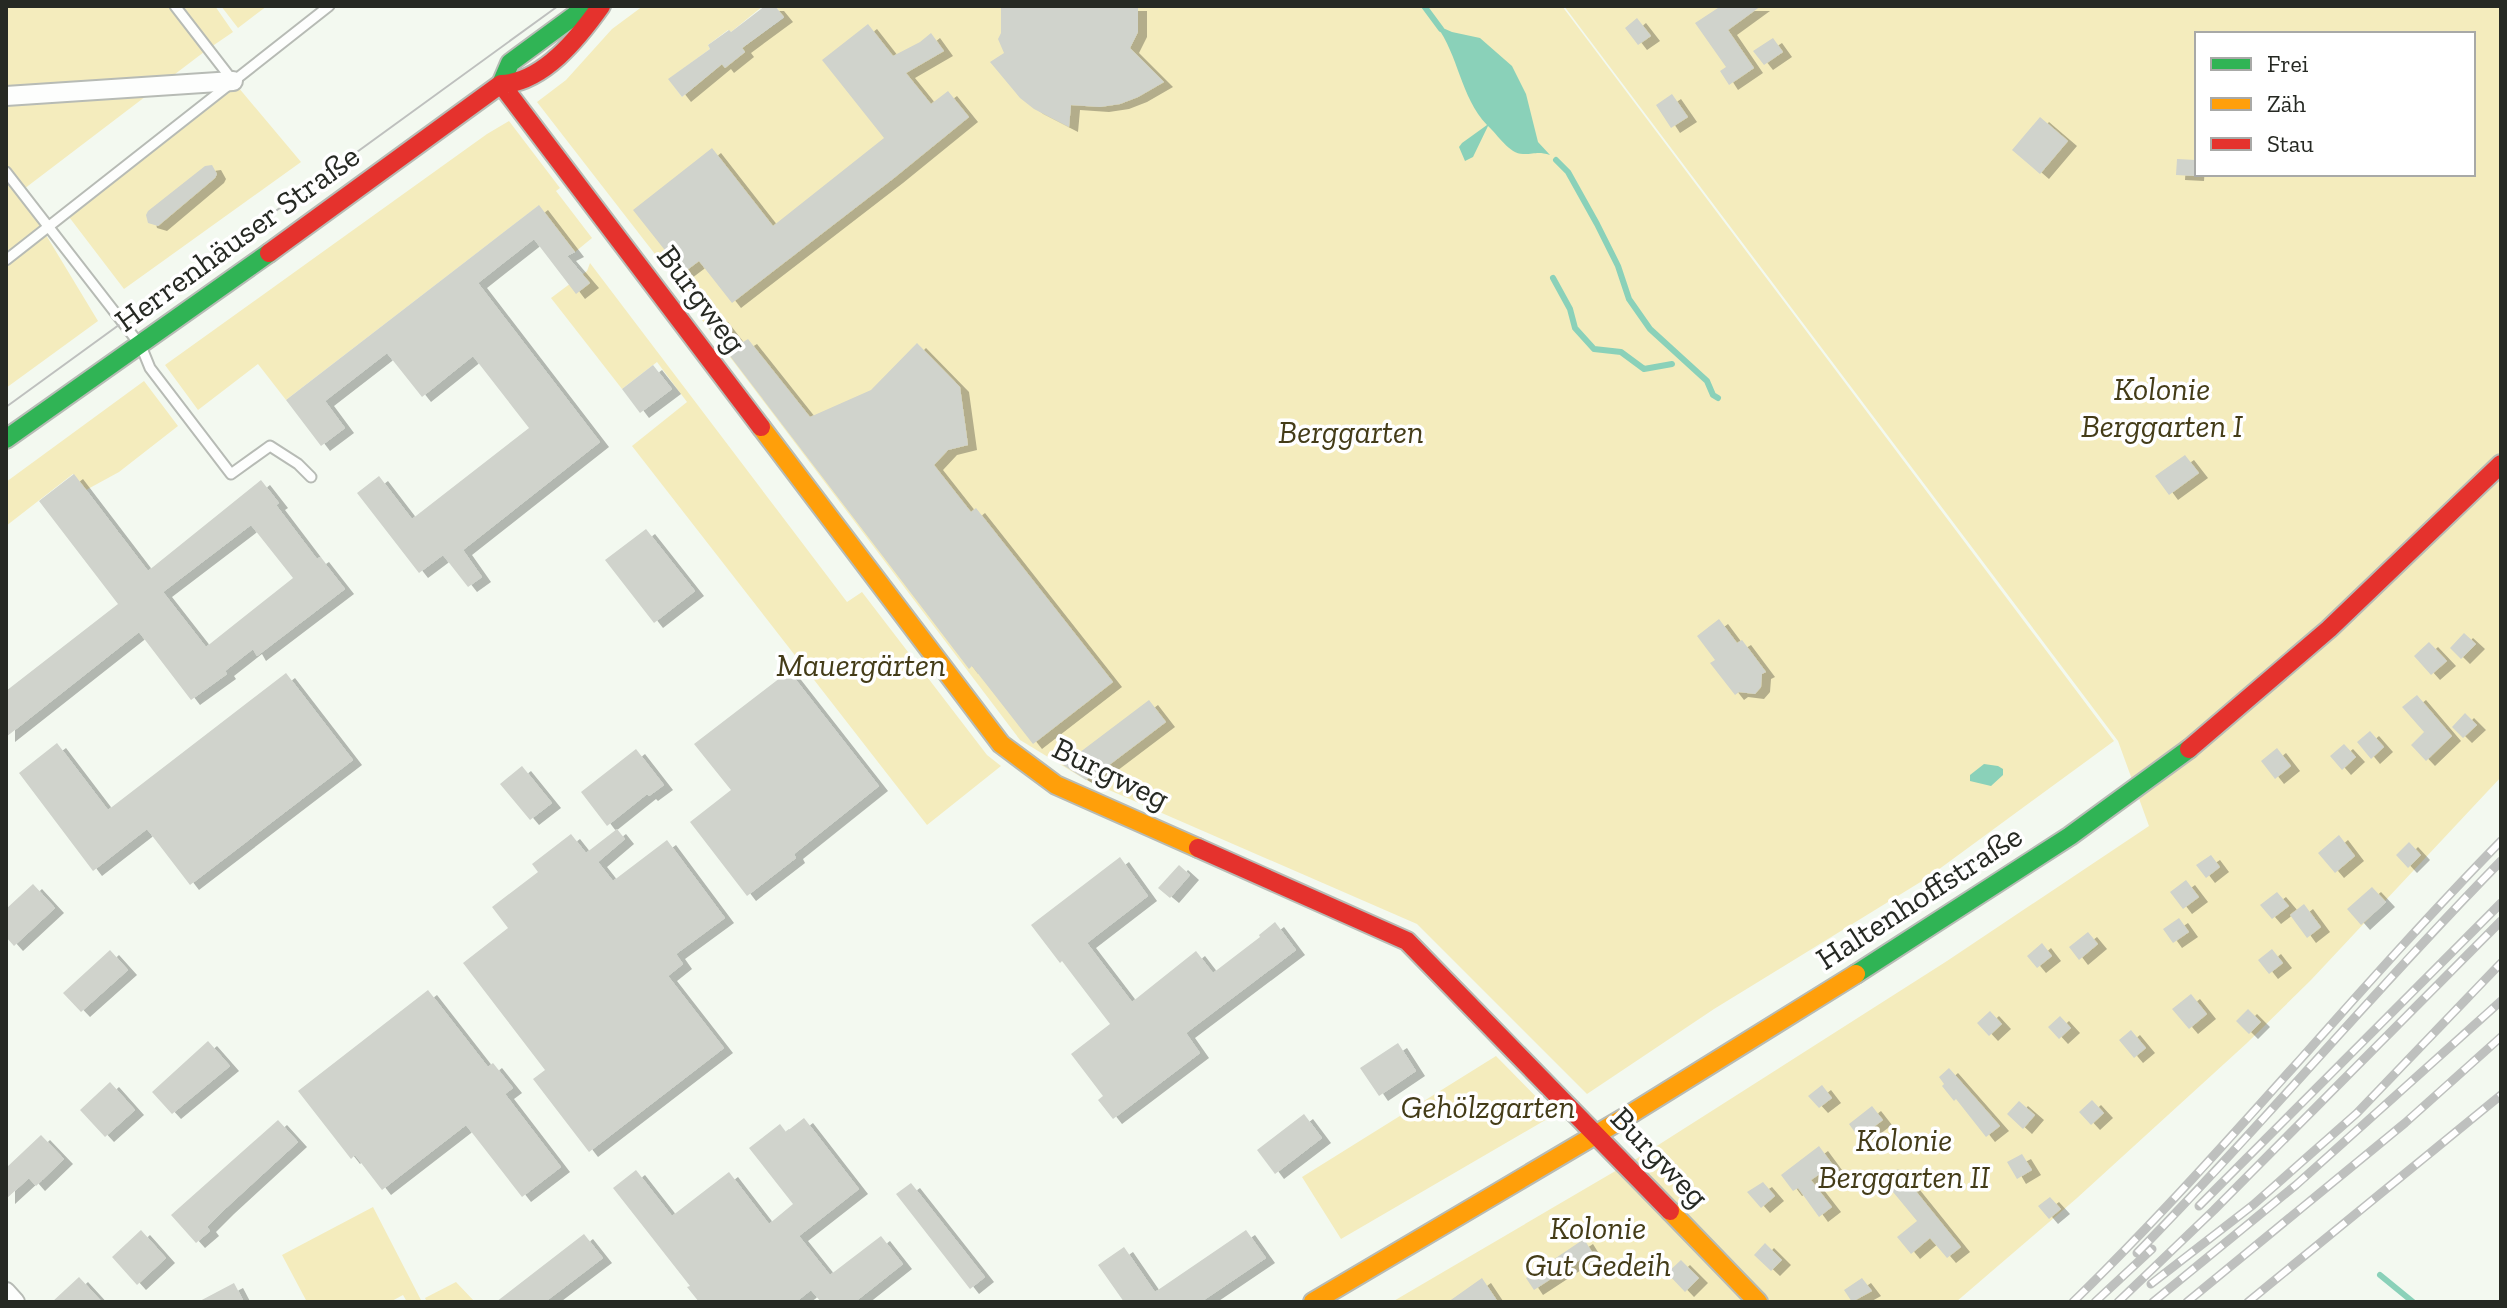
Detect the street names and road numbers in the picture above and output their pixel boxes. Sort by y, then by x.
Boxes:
street label: Herrenhäuser Straße [107,137,367,339]
street label: Burgweg [649,238,755,360]
street label: Burgweg [1046,729,1176,817]
street label: Haltenhoffstraße [1809,816,2029,978]
street label: Burgweg [1603,1099,1717,1215]

